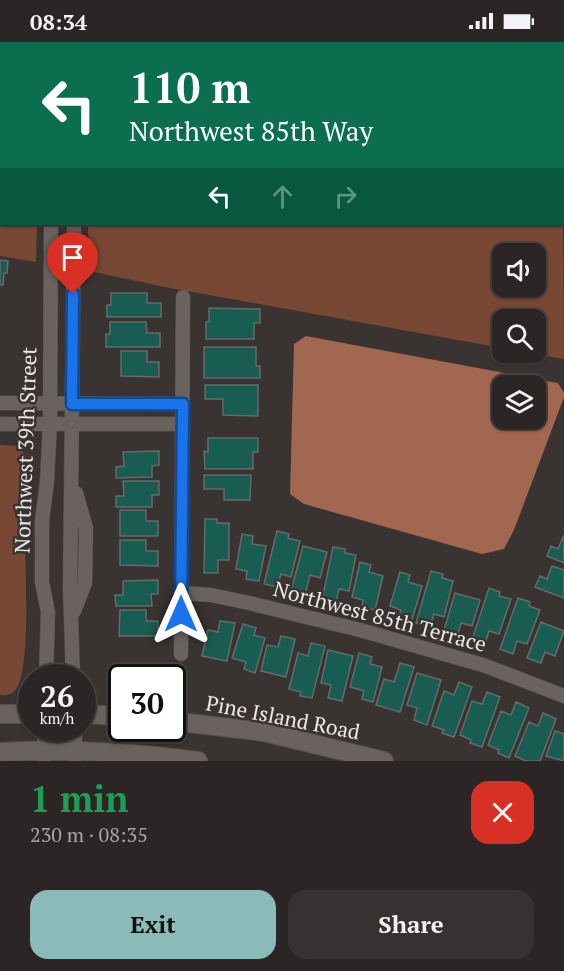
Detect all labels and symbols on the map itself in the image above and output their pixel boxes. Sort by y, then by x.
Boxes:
pin [47,232,98,294]
street label: Northwest 39th Street [7,346,43,554]
street label: Northwest 85th Terrace [270,574,490,658]
position arrow [149,582,213,646]
speed limit sign: 30 [108,664,186,742]
street label: Pine Island Road [204,688,363,746]

